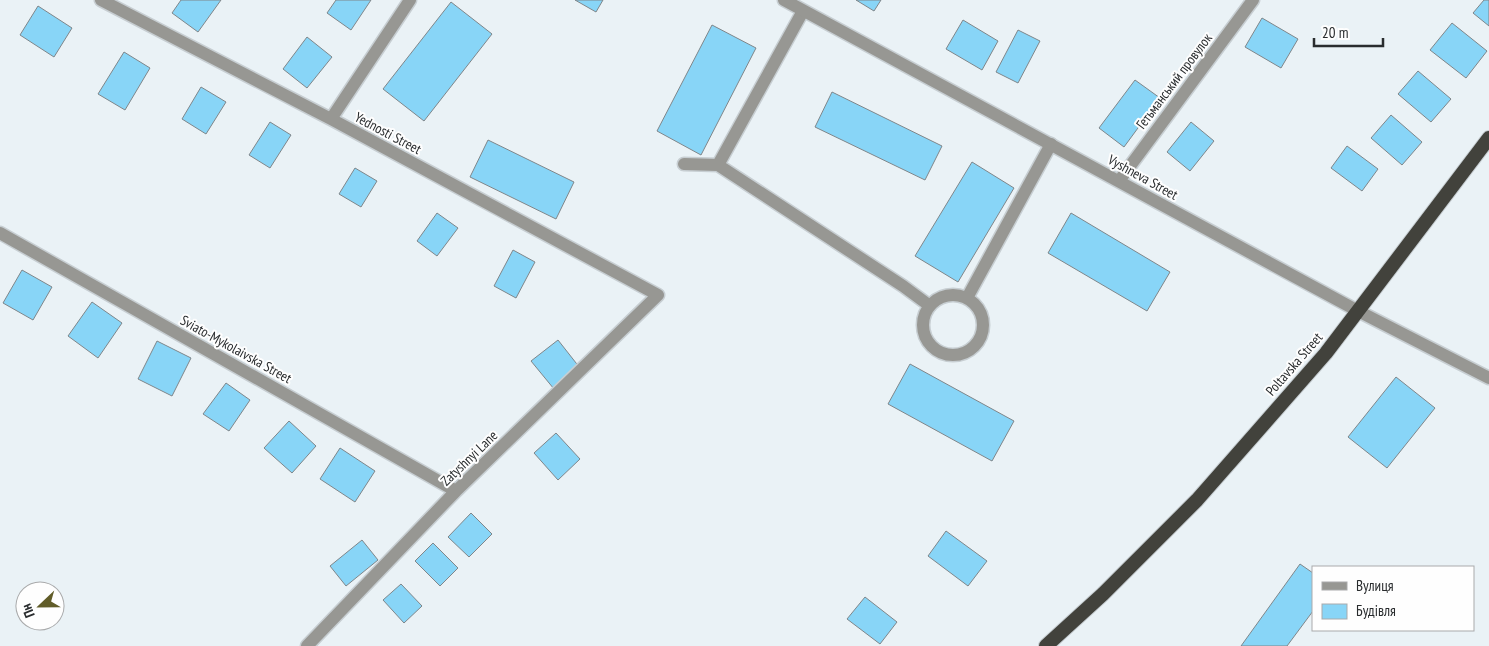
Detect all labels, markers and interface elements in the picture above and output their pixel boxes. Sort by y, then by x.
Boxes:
scale bar [1314,15,1383,47]
text: 20 m [1322,23,1348,42]
street label: Гетьманський провулок [1132,29,1216,132]
street label: Yednosti Street [352,108,425,158]
street label: Vyshneva Street [1104,150,1181,204]
street label: Sviato-Mykolaivska Street [177,311,295,387]
street label: Poltavska Street [1262,329,1326,399]
street label: Zatyshnyi Lane [437,426,501,489]
legend [1312,566,1474,631]
text: Вулиця [1356,576,1394,595]
north arrow [15,581,65,631]
text: Пн [17,601,39,621]
text: Будівля [1356,601,1396,620]

